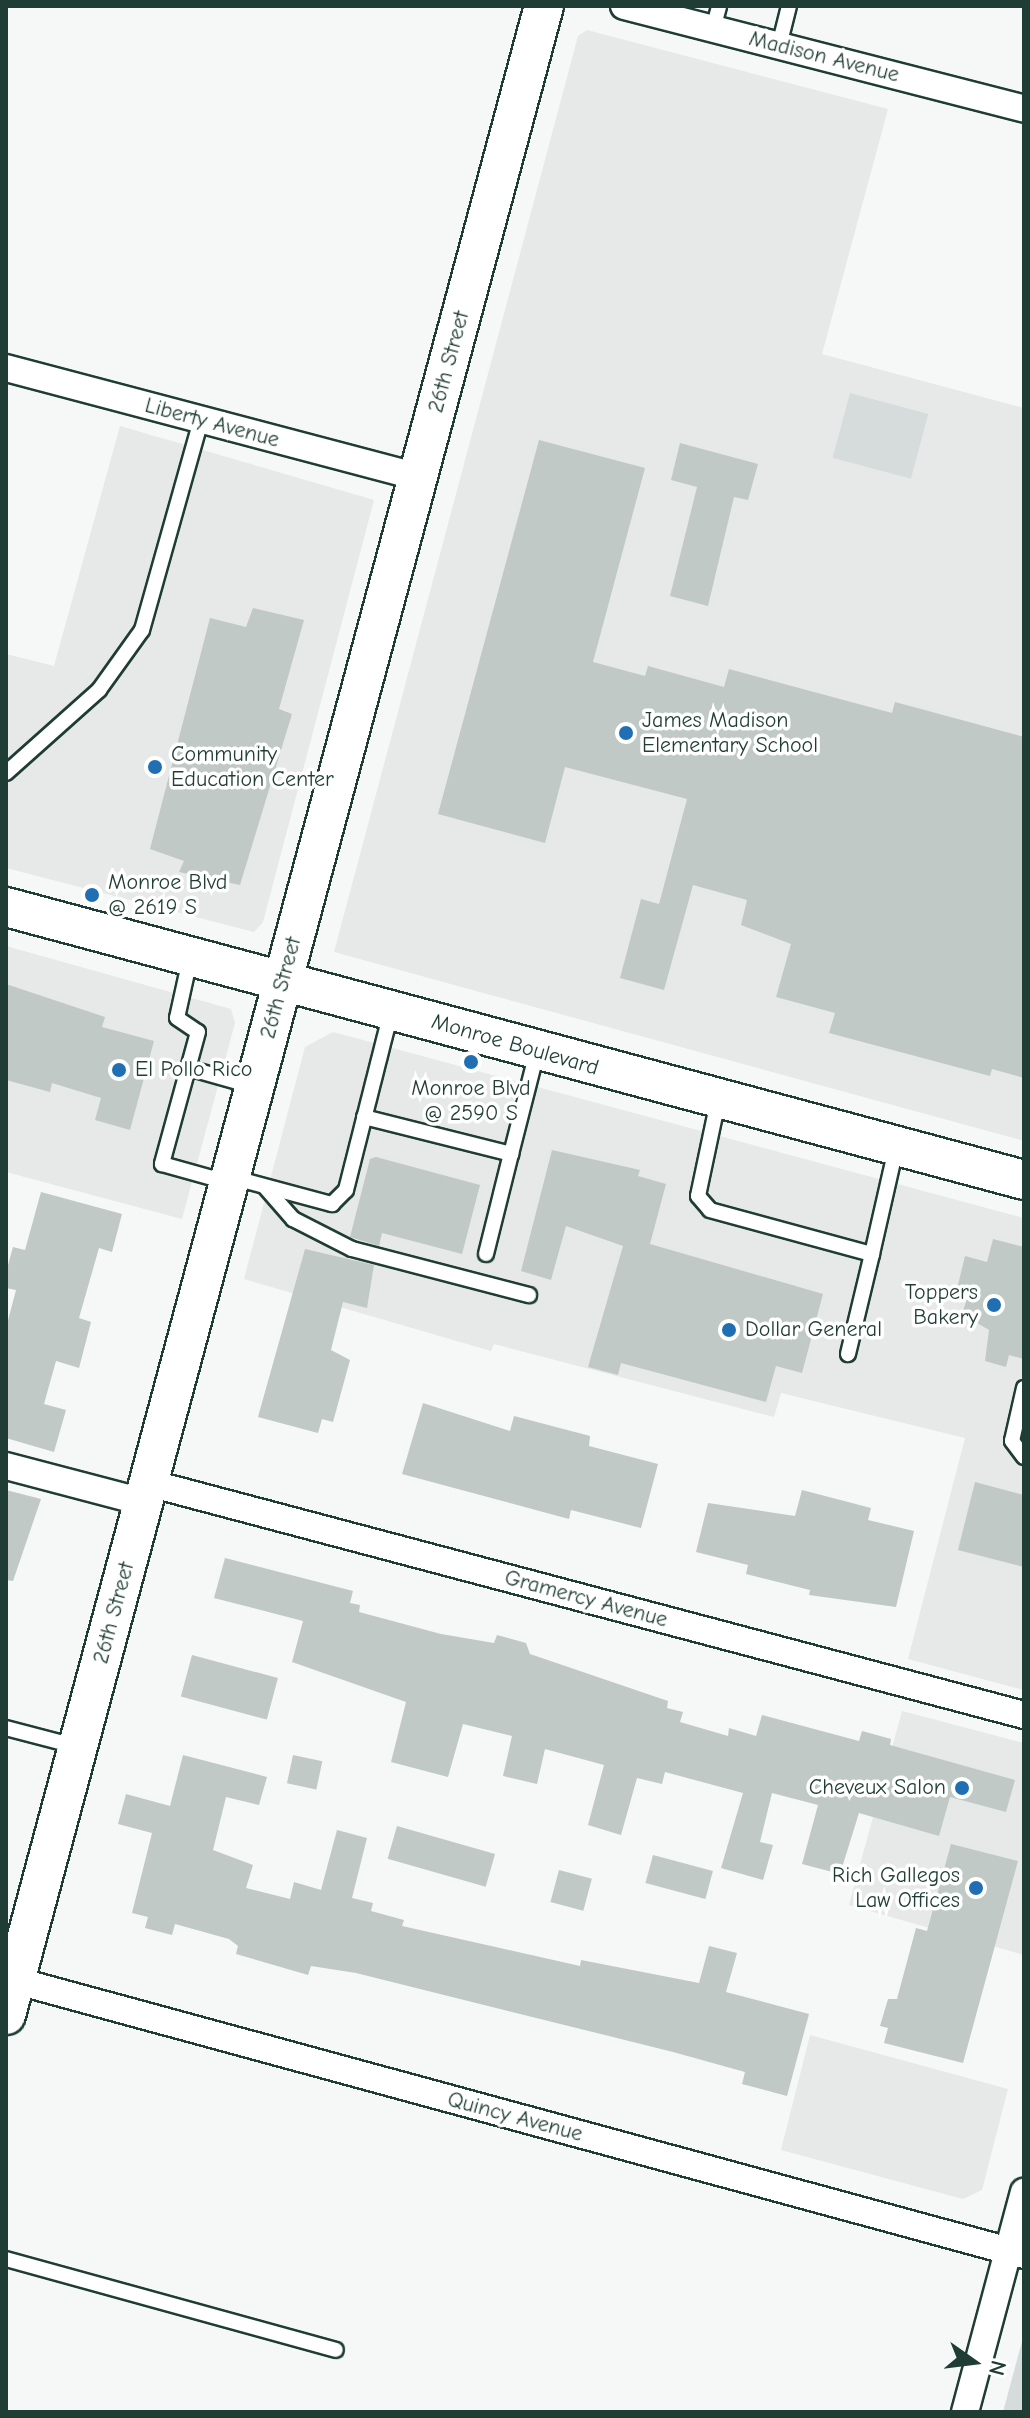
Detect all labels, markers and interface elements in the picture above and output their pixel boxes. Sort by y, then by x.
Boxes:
street label: Madison Avenue [746,26,902,88]
street label: 26th Street [423,308,475,416]
street label: Liberty Avenue [142,392,282,454]
place label: James Madison Elementary School [642,707,818,758]
marker: James Madison Elementary School [617,724,635,742]
place label: Community Education Center [171,741,334,792]
marker: Community Education Center [146,758,164,776]
place label: Monroe Blvd @ 2619 S [108,869,227,920]
marker: Monroe Blvd @ 2619 S [83,886,101,904]
street label: 26th Street [255,934,307,1042]
street label: Monroe Boulevard [428,1008,602,1082]
marker: Monroe Blvd @ 2590 S [462,1053,480,1071]
place label: El Pollo Rico [135,1057,252,1083]
marker: El Pollo Rico [110,1061,128,1079]
place label: Monroe Blvd @ 2590 S [411,1075,531,1126]
place label: Toppers Bakery [905,1279,978,1330]
marker: Toppers Bakery [985,1296,1003,1314]
place label: Dollar General [745,1317,882,1343]
marker: Dollar General [720,1321,738,1339]
street label: 26th Street [88,1559,140,1667]
street label: Gramercy Avenue [502,1565,670,1633]
place label: Cheveux Salon [809,1775,946,1801]
marker: Cheveux Salon [953,1779,971,1797]
place label: Rich Gallegos Law Offices [832,1862,960,1914]
marker: Rich Gallegos Law Offices [967,1879,985,1897]
street label: Quincy Avenue [445,2086,585,2148]
north arrow [934,2322,1014,2402]
text: N [983,2358,1012,2378]

